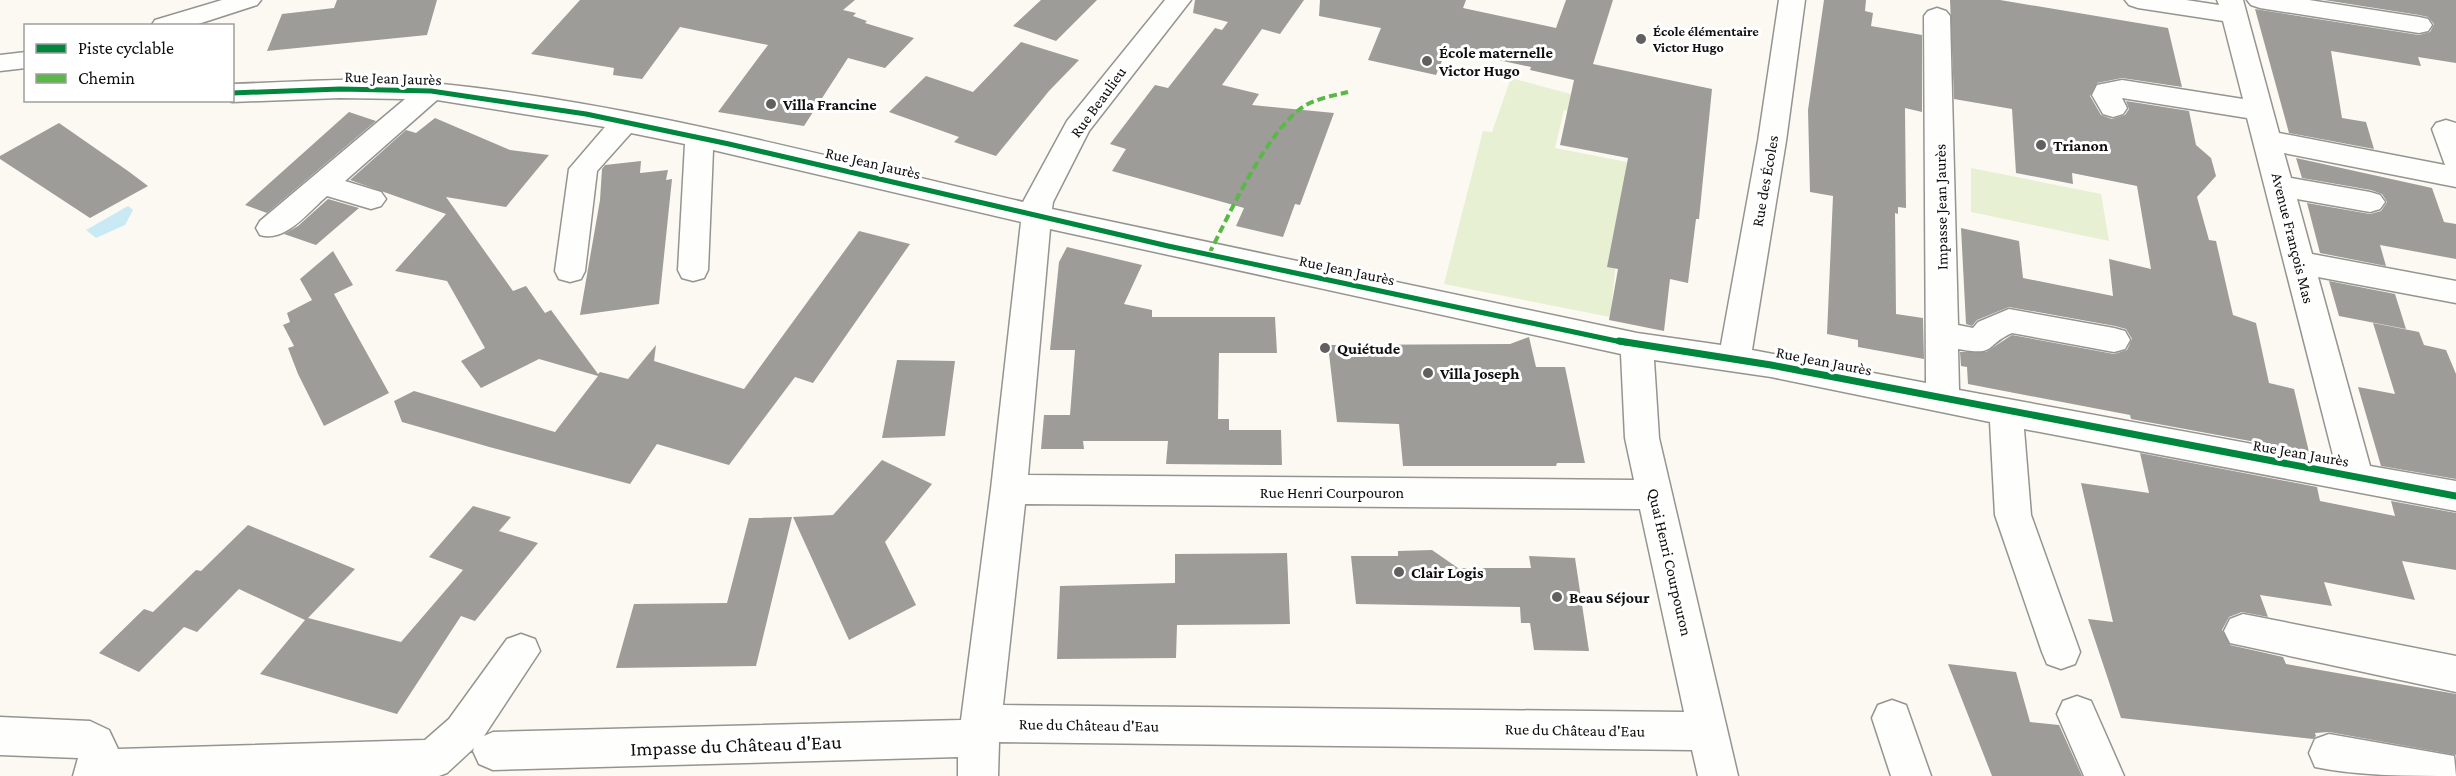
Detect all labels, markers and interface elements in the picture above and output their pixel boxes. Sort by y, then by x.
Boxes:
place label: École élémentaire Victor Hugo [1652,23,1759,55]
legend [24,24,234,102]
marker: École élémentaire Victor Hugo [1634,32,1648,46]
text: Piste cyclable [78,38,174,58]
place label: École maternelle Victor Hugo [1438,44,1553,79]
marker: École maternelle Victor Hugo [1420,54,1434,68]
street label: Rue Beaulieu [1067,63,1130,140]
text: Chemin [78,68,135,88]
street label: Rue Jean Jaurès [344,68,442,89]
place label: Villa Francine [782,96,877,113]
marker: Villa Francine [764,97,778,111]
street label: Rue des Écoles [1749,134,1781,228]
place label: Trianon [2053,137,2108,154]
marker: Trianon [2034,138,2048,152]
street label: Rue Jean Jaurès [823,144,922,183]
street label: Impasse Jean Jaurès [1931,144,1952,270]
street label: Avenue François Mas [2268,171,2317,305]
street label: Rue Jean Jaurès [1297,252,1396,289]
place label: Quiétude [1337,340,1401,357]
marker: Quiétude [1318,341,1332,355]
street label: Rue Jean Jaurès [1774,343,1873,380]
place label: Villa Joseph [1439,365,1520,382]
marker: Villa Joseph [1421,366,1435,380]
street label: Rue Jean Jaurès [2251,436,2350,471]
street label: Rue Henri Courpouron [1260,484,1405,502]
street label: Quai Henri Courpouron [1644,487,1695,638]
place label: Clair Logis [1411,564,1484,581]
marker: Clair Logis [1392,565,1406,579]
place label: Beau Séjour [1569,589,1650,607]
marker: Beau Séjour [1550,590,1564,604]
street label: Rue du Château d'Eau [1019,715,1160,735]
street label: Rue du Château d'Eau [1505,720,1646,740]
street label: Impasse du Château d'Eau [630,730,842,761]

